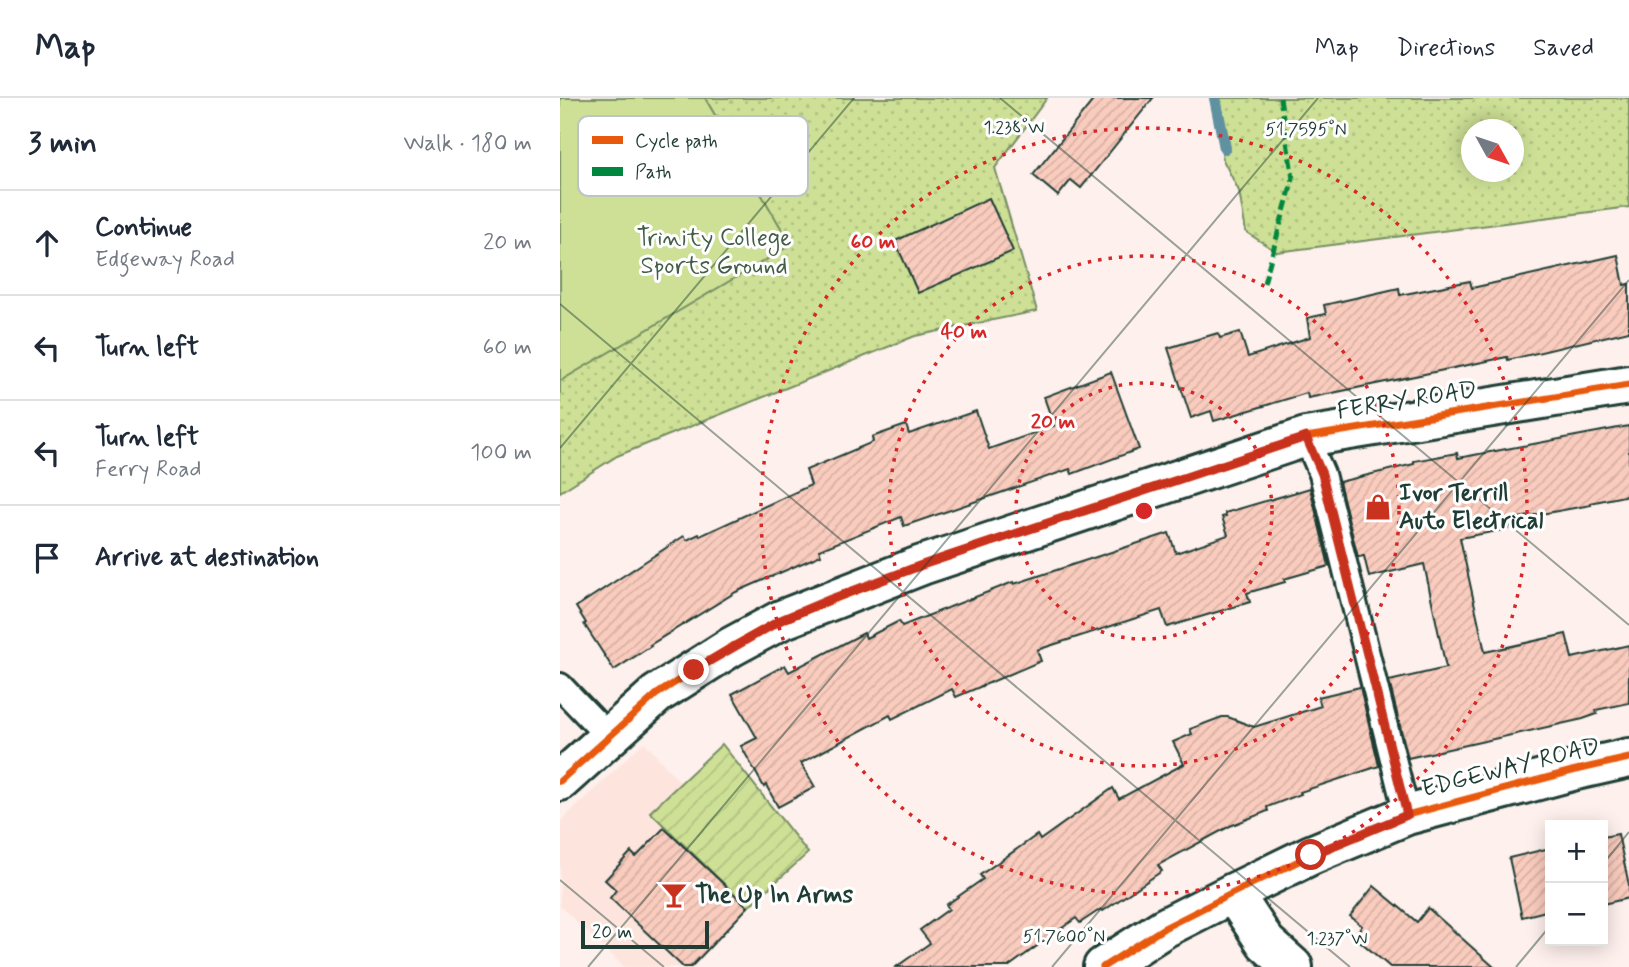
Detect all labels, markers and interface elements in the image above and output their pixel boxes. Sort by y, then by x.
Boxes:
text: Map [35,26,95,70]
text: Map [1315,33,1359,64]
text: Directions [1397,33,1495,64]
text: Saved [1533,33,1594,64]
legend [578,116,808,196]
text: 1.238°W [984,116,1044,140]
text: 51.7595°N [1265,118,1347,142]
north arrow [1461,119,1524,182]
text: 3 min [28,124,97,163]
text: Walk · 180 m [403,129,532,159]
text: Cycle path [635,129,718,154]
text: Path [635,160,672,185]
text: Continue [95,211,192,245]
park label: Trinity College Sports Ground [636,223,792,282]
icon: ahead [28,224,66,262]
text: 20 m [483,228,532,258]
text: 60 m [850,228,896,256]
text: Edgeway Road [95,245,235,275]
text: 40 m [941,318,988,346]
icon: left [28,329,66,367]
text: Turn left [95,331,199,365]
text: 60 m [483,333,532,363]
street label: FERRY ROAD [1335,375,1479,427]
text: 20 m [1031,408,1076,436]
text: Turn left [95,421,199,455]
icon: left [28,434,66,472]
text: 100 m [470,438,532,468]
text: Ferry Road [95,455,202,485]
place label: Ivor Terrill Auto Electrical [1399,478,1544,537]
shop icon: Ivor Terrill Auto Electrical [1363,492,1393,522]
centre of rings [1132,499,1156,523]
icon: arrive [28,539,66,577]
text: Arrive at destination [95,541,319,575]
route end [678,654,709,685]
street label: EDGEWAY ROAD [1419,731,1603,805]
map controls [1545,820,1608,946]
button: + [1545,820,1608,883]
route start [1295,839,1326,870]
bar icon: The Up In Arms [659,880,689,910]
place label: The Up In Arms [695,880,854,911]
button: − [1545,883,1608,946]
scale bar [581,918,709,950]
text: 20 m [592,920,632,945]
text: 51.7600°N [1023,925,1105,949]
text: 1.237°W [1306,927,1368,951]

